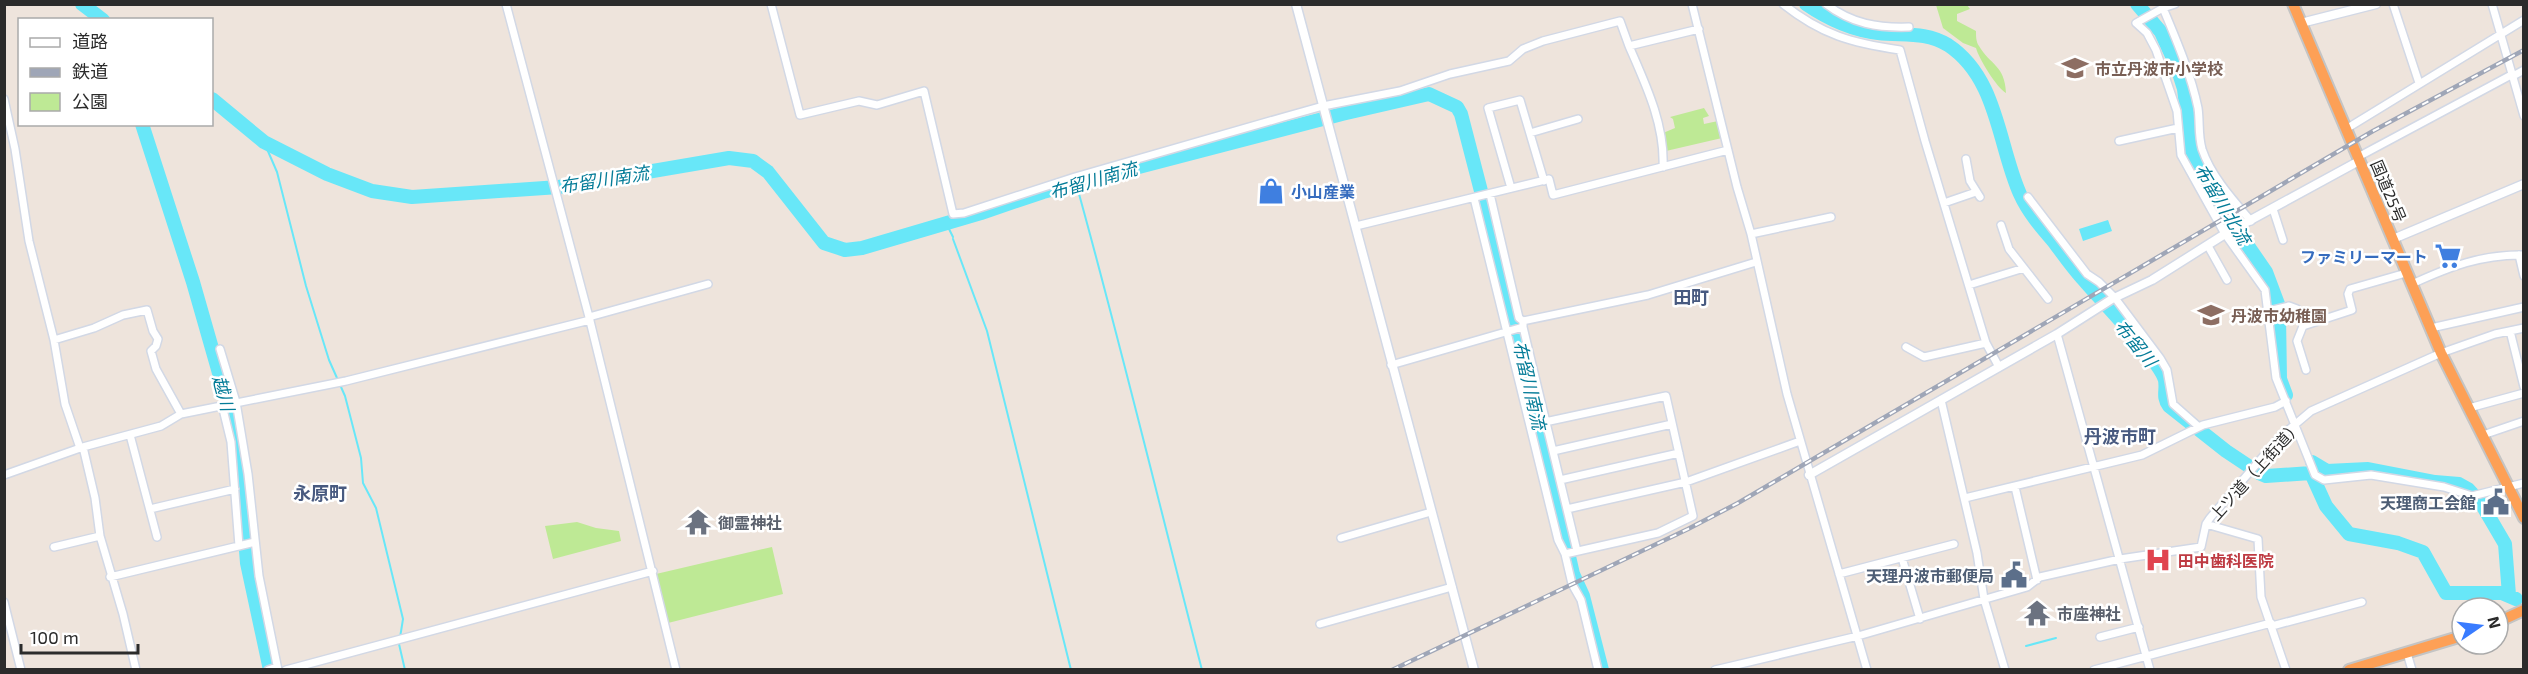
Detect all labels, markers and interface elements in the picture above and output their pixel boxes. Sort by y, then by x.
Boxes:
legend [18,18,213,126]
text: 道路 [72,30,108,52]
school or university icon: 市立丹波市小学校 [2060,53,2090,83]
place label: 市立丹波市小学校 [2095,59,2223,78]
text: 鉄道 [72,60,108,82]
text: 公園 [72,90,108,112]
water label: 布留川南流 [1047,156,1142,203]
street label: 国道25号 [2367,157,2411,225]
water label: 布留川北流 [2190,160,2257,251]
water label: 布留川南流 [558,161,653,197]
shop icon: 小山産業 [1256,176,1286,206]
place label: 小山産業 [1291,182,1355,201]
supermarket icon: ファミリーマート [2433,241,2463,271]
place label: ファミリーマート [2300,247,2428,266]
district label: 田町 [1673,286,1709,308]
school or university icon: 丹波市幼稚園 [2196,300,2226,330]
place label: 丹波市幼稚園 [2231,306,2327,325]
water label: 布留川 [2110,315,2163,372]
water label: 布留川南流 [1509,339,1552,434]
water label: 越川 [209,373,240,415]
street label: 上ツ道（上街道） [2205,416,2305,524]
district label: 丹波市町 [2084,425,2156,447]
district label: 永原町 [293,482,347,504]
public building icon: 天理商工会館 [2481,487,2511,517]
place label: 天理商工会館 [2380,493,2476,512]
temple icon: 御霊神社 [683,507,713,537]
place label: 御霊神社 [718,513,782,532]
hospital icon: 田中歯科医院 [2143,545,2173,575]
place label: 田中歯科医院 [2178,551,2274,570]
public building icon: 天理丹波市郵便局 [1999,560,2029,590]
place label: 天理丹波市郵便局 [1866,566,1994,585]
north arrow [2450,596,2510,656]
temple icon: 市座神社 [2022,598,2052,628]
place label: 市座神社 [2057,604,2121,623]
text: N [2484,614,2506,630]
scale bar [21,617,138,655]
text: 100 m [30,626,79,648]

